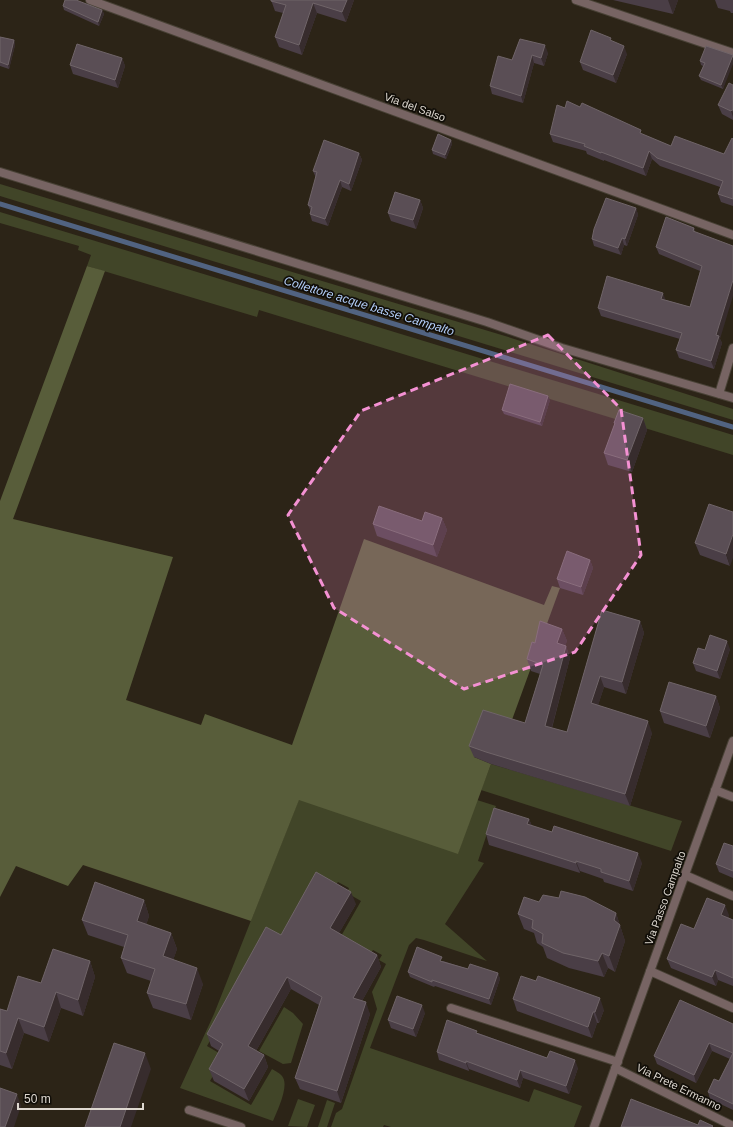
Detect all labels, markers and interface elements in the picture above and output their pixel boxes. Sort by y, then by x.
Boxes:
street label: Via del Salso [383,90,447,124]
water label: Collettore acque basse Campalto [282,273,456,339]
street label: Via Passo Campalto [642,849,688,947]
street label: Via Prete Ermanno [635,1061,723,1113]
scale bar [18,1085,143,1111]
text: 50 m [24,1092,51,1106]

